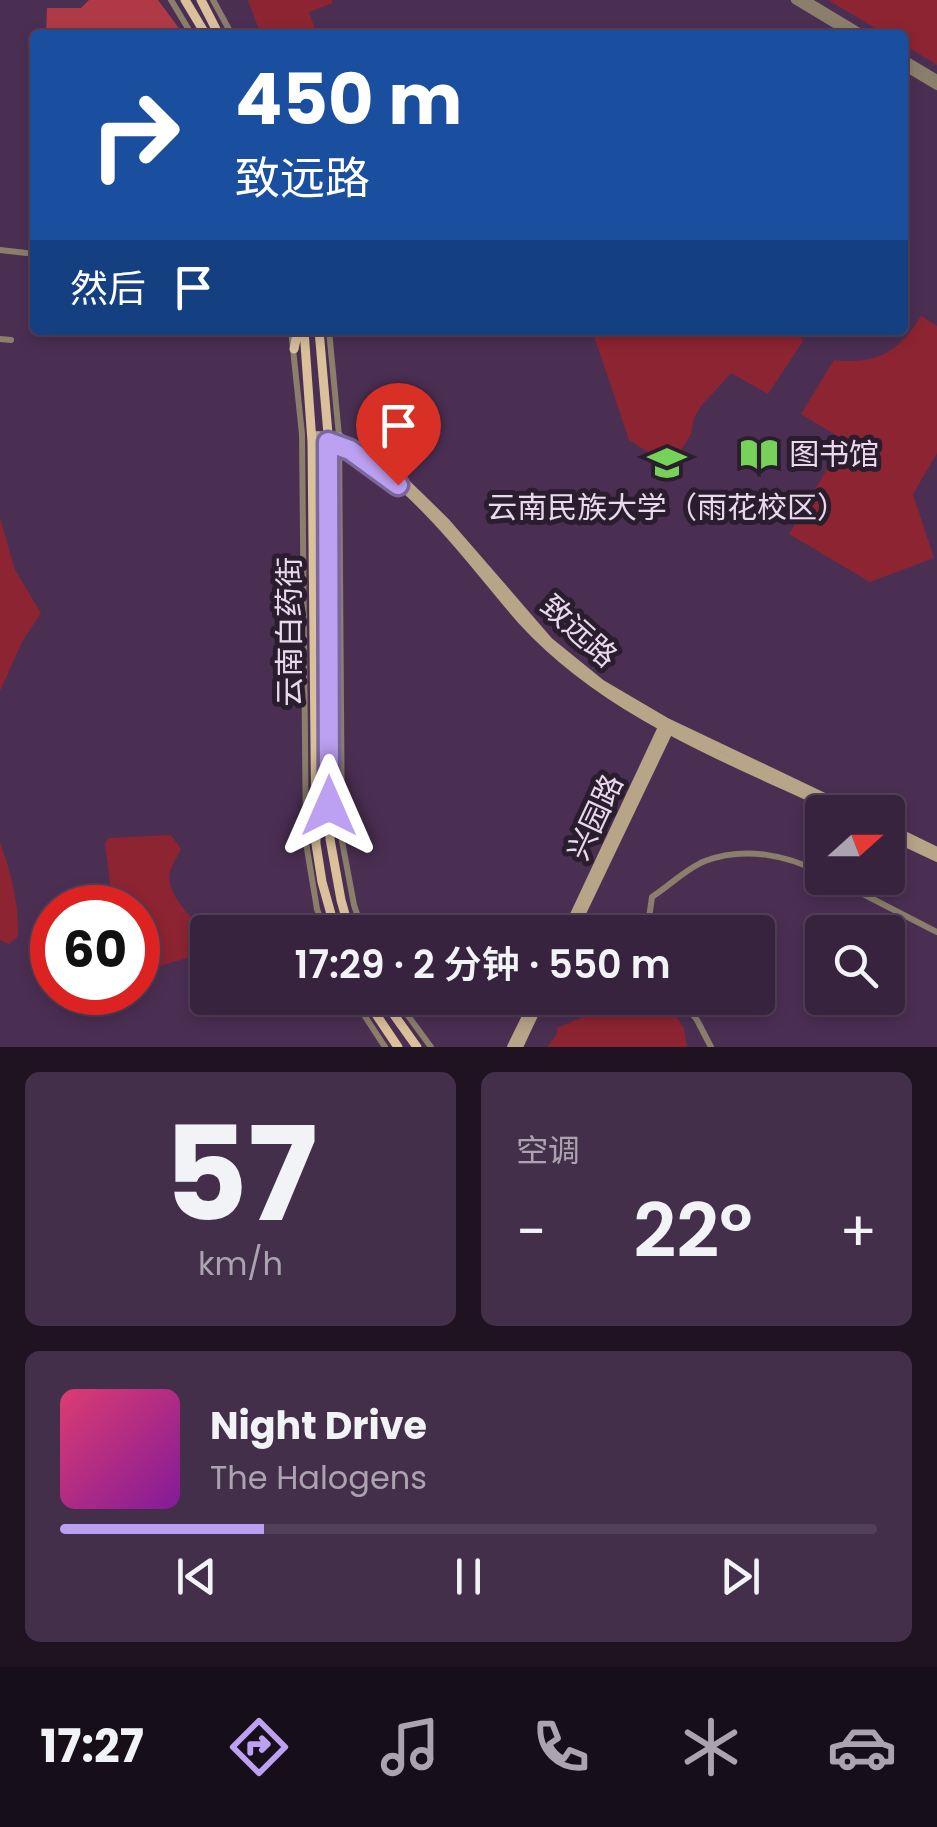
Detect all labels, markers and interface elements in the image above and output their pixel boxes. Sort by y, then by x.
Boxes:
text: 450 m [235,50,463,149]
icon: right [70,70,200,200]
text: 致远路 [235,147,370,210]
icon: arrive [166,260,221,315]
text: 然后 [70,262,146,315]
pin [356,383,441,486]
icon: arrive [371,398,426,453]
library icon: 图书馆 [738,433,780,475]
place label: 图书馆 [789,433,879,476]
school or university icon: 云南民族大学（雨花校区） [646,442,688,484]
place label: 云南民族大学（雨花校区） [487,486,847,529]
street label: 云南白药街 [268,557,311,707]
street label: 致远路 [531,585,627,677]
position arrow [277,754,381,858]
street label: 兴园路 [556,767,634,867]
north arrow [805,795,905,895]
map controls [805,795,905,1015]
speed limit sign: 60 [30,885,160,1015]
button: search [805,915,905,1015]
text: 17:29 · 2 分钟 · 550 m [294,938,671,991]
text: 57 [163,1083,318,1266]
text: 空调 [516,1128,580,1173]
text: 22° [633,1178,753,1283]
text: − [516,1193,546,1270]
text: + [839,1193,877,1270]
text: km/h [198,1241,283,1286]
text: Night Drive [210,1399,427,1452]
text: The Halogens [210,1455,427,1500]
icon: previous [169,1549,224,1604]
icon: pause [441,1549,496,1604]
icon: next [713,1549,768,1604]
icon: directions [224,1712,294,1782]
icon: music [375,1712,445,1782]
icon: phone [526,1712,596,1782]
icon: climate [676,1712,746,1782]
icon: car [827,1712,897,1782]
text: 17:27 [40,1715,144,1778]

